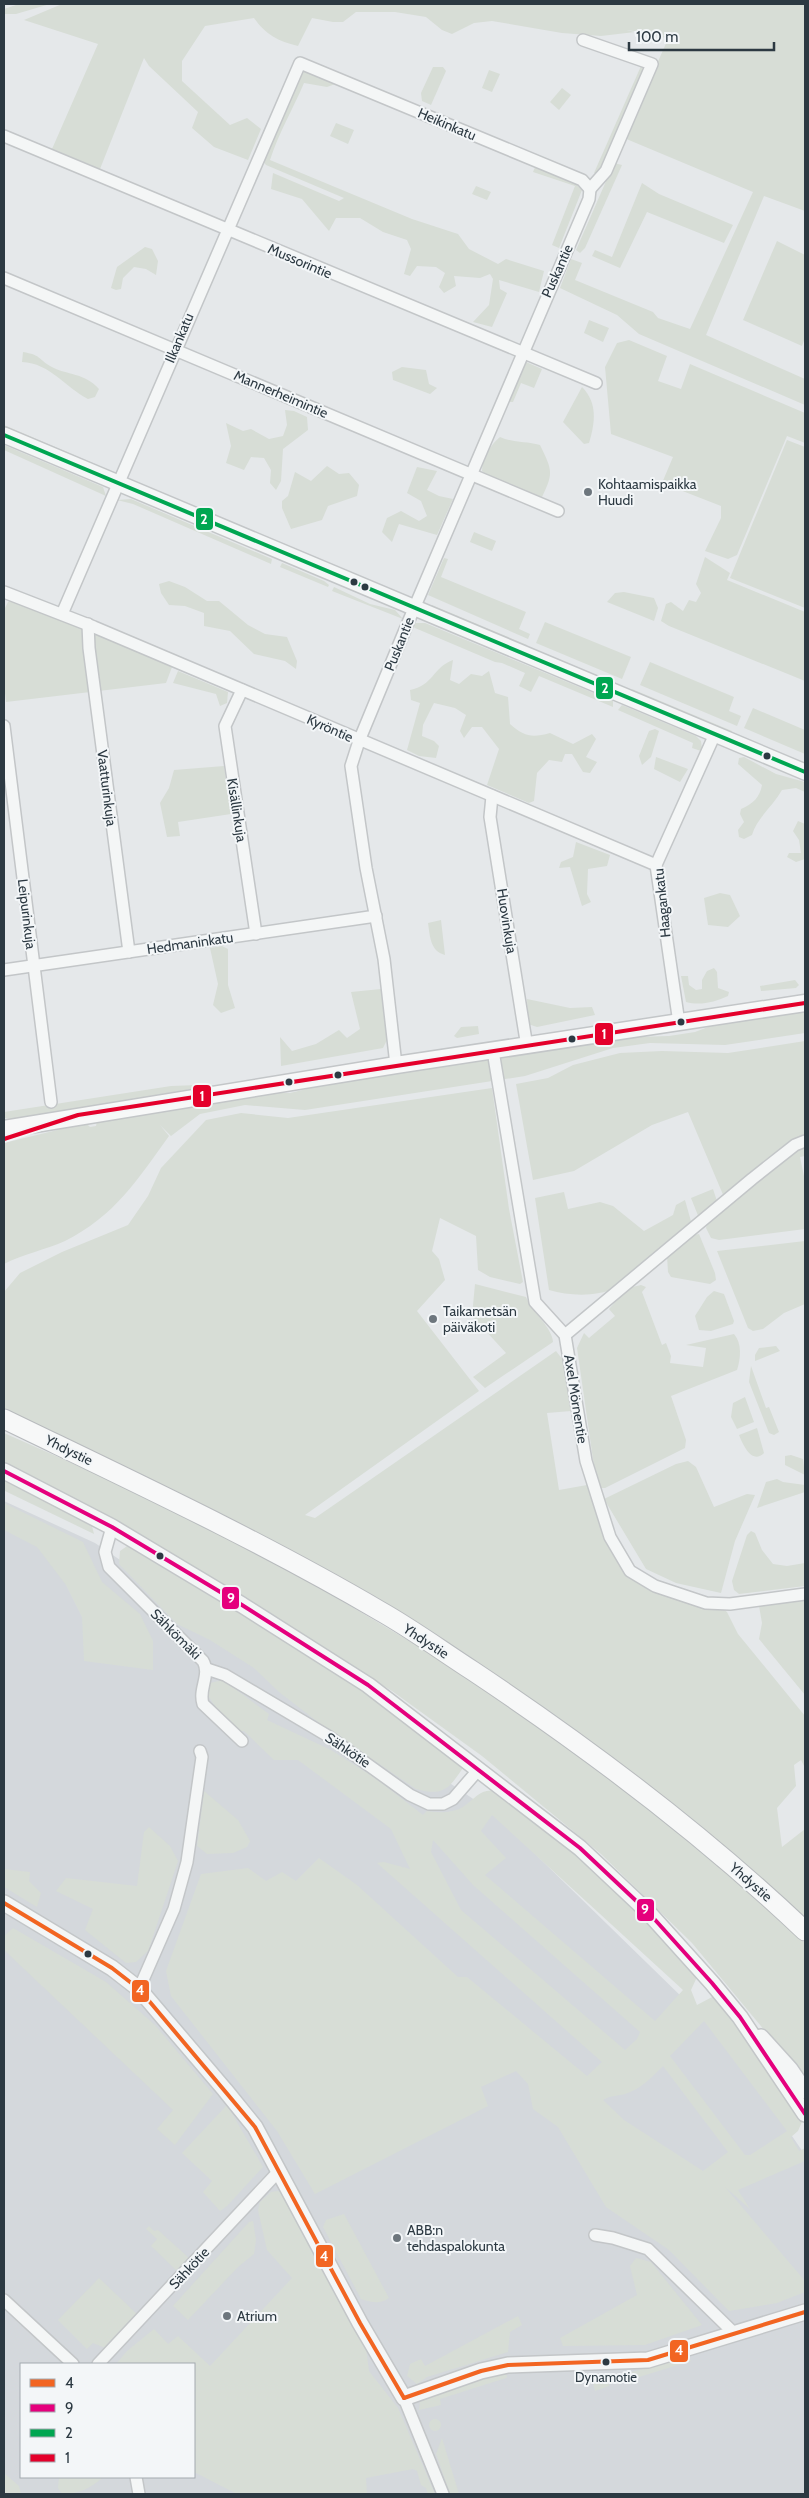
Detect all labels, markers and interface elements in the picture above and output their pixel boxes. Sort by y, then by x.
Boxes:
scale bar [629,20,774,52]
text: 100 m [636,28,678,46]
street label: Heikinkatu [415,104,479,144]
street label: Mussorintie [265,239,335,283]
street label: Puskantie [537,242,577,300]
street label: Ilkankatu [160,310,198,366]
street label: Mannerheimintie [231,366,331,422]
place label: Kohtaamispaikka Huudi [598,475,697,509]
marker: Kohtaamispaikka Huudi [582,486,594,498]
line badge: 2 [195,507,214,531]
text: 2 [200,510,208,528]
unlabelled marker [349,577,359,587]
unlabelled marker [360,582,370,592]
street label: Puskantie [380,614,418,674]
line badge: 2 [595,676,614,700]
text: 2 [601,679,609,697]
street label: Kyröntie [304,710,356,746]
street label: Vaatturinkuja [93,749,121,827]
unlabelled marker [762,751,772,761]
street label: Kisällinkuja [223,777,251,844]
street label: Haagankatu [649,867,675,939]
street label: Leipurinkuja [14,878,40,950]
street label: Huovinkuja [493,887,521,955]
street label: Hedmaninkatu [146,928,234,958]
unlabelled marker [676,1017,686,1027]
line badge: 1 [594,1022,614,1046]
text: 1 [601,1025,607,1043]
unlabelled marker [567,1034,577,1044]
unlabelled marker [333,1070,343,1080]
unlabelled marker [284,1077,294,1087]
line badge: 1 [192,1084,212,1108]
text: 1 [199,1087,205,1105]
place label: Taikametsän päiväkoti [443,1302,517,1336]
marker: Taikametsän päiväkoti [427,1313,439,1325]
street label: Axel Mörnentie [560,1353,592,1445]
street label: Yhdystie [41,1430,96,1469]
unlabelled marker [155,1551,165,1561]
line badge: 9 [221,1586,240,1610]
text: 9 [227,1589,235,1607]
street label: Sähkömäki [147,1605,205,1663]
street label: Yhdystie [399,1619,452,1662]
street label: Sähkötie [322,1728,374,1772]
street label: Yhdystie [725,1858,776,1906]
line badge: 9 [636,1898,655,1922]
text: 9 [641,1900,649,1918]
unlabelled marker [83,1949,93,1959]
line badge: 4 [131,1979,150,2003]
text: 4 [136,1981,144,1999]
place label: ABB:n tehdaspalokunta [407,2221,505,2255]
marker: ABB:n tehdaspalokunta [391,2232,403,2244]
street label: Sähkötie [165,2243,213,2293]
line badge: 4 [315,2244,334,2268]
text: 4 [320,2247,328,2265]
place label: Atrium [237,2307,277,2325]
marker: Atrium [221,2310,233,2322]
line badge: 4 [669,2339,689,2363]
text: 4 [675,2341,683,2359]
marker: Dynamotie [601,2357,611,2367]
legend [20,2363,195,2478]
place label: Dynamotie [575,2369,637,2385]
text: 4 [65,2374,74,2392]
text: 9 [65,2399,74,2417]
text: 2 [65,2424,73,2442]
text: 1 [65,2449,70,2467]

